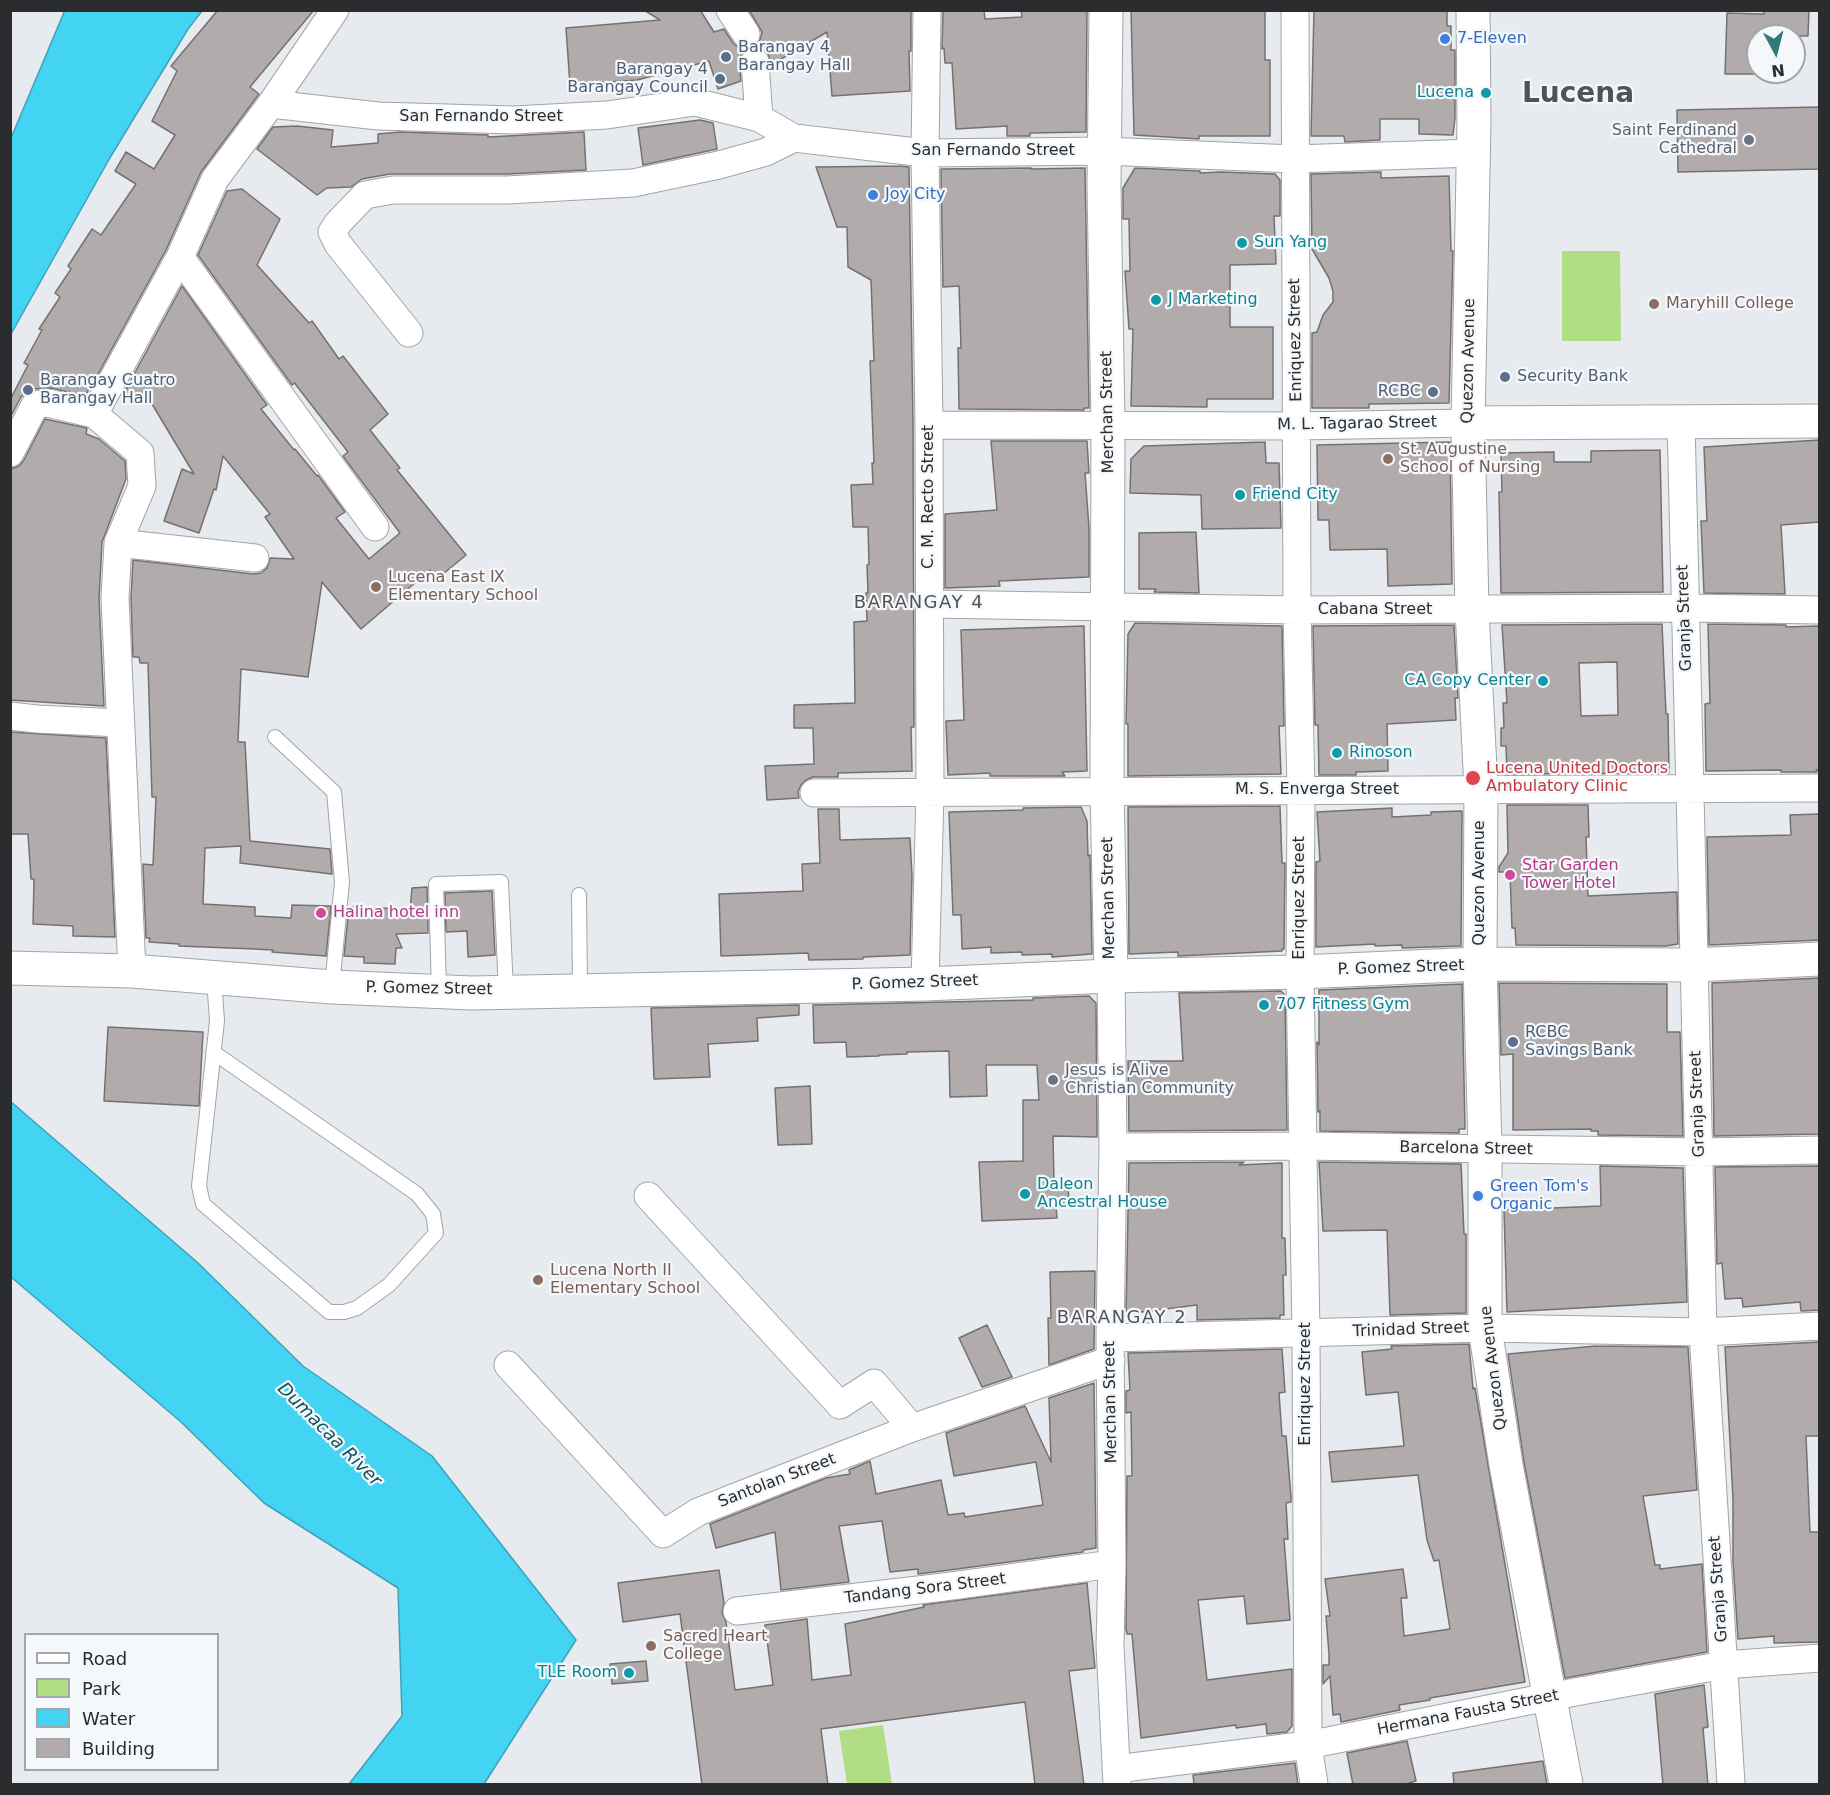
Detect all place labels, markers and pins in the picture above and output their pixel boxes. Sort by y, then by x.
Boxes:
place label: 7-Eleven [1457,29,1527,49]
marker: 7-Eleven [1438,32,1452,46]
place label: Barangay 4 Barangay Hall [738,38,851,76]
marker: Barangay 4 Barangay Hall [719,50,733,64]
place label: Barangay 4 Barangay Council [567,60,708,98]
marker: Barangay 4 Barangay Council [713,72,727,86]
place label: Lucena [1417,83,1474,103]
marker: Lucena [1479,86,1493,100]
place label: Saint Ferdinand Cathedral [1612,121,1737,159]
marker: Saint Ferdinand Cathedral [1742,133,1756,147]
place label: Joy City [885,185,945,205]
marker: Joy City [866,188,880,202]
place label: Sun Yang [1254,233,1327,253]
marker: Sun Yang [1235,236,1249,250]
place label: J Marketing [1168,290,1258,310]
marker: J Marketing [1149,293,1163,307]
place label: Maryhill College [1666,294,1794,314]
marker: Maryhill College [1647,297,1661,311]
place label: Security Bank [1517,367,1628,387]
marker: Security Bank [1498,370,1512,384]
place label: Barangay Cuatro Barangay Hall [40,371,175,409]
place label: RCBC [1378,382,1421,402]
marker: Barangay Cuatro Barangay Hall [21,383,35,397]
marker: RCBC [1426,385,1440,399]
place label: St. Augustine School of Nursing [1400,440,1540,478]
marker: St. Augustine School of Nursing [1381,452,1395,466]
place label: Friend City [1252,485,1338,505]
marker: Friend City [1233,488,1247,502]
place label: Lucena East Ⅸ Elementary School [388,568,538,606]
marker: Lucena East Ⅸ Elementary School [369,580,383,594]
place label: CA Copy Center [1404,671,1531,691]
marker: CA Copy Center [1536,674,1550,688]
place label: Rinoson [1349,743,1413,763]
marker: Rinoson [1330,746,1344,760]
place label: Lucena United Doctors Ambulatory Clinic [1486,759,1668,797]
marker: Lucena United Doctors Ambulatory Clinic [1464,769,1482,787]
place label: Star Garden Tower Hotel [1522,856,1619,894]
marker: Star Garden Tower Hotel [1503,868,1517,882]
place label: Halina hotel inn [333,903,459,923]
marker: Halina hotel inn [314,906,328,920]
place label: 707 Fitness Gym [1276,995,1410,1015]
marker: 707 Fitness Gym [1257,998,1271,1012]
place label: RCBC Savings Bank [1525,1023,1633,1061]
marker: RCBC Savings Bank [1506,1035,1520,1049]
place label: Jesus is Alive Christian Community [1065,1061,1234,1099]
marker: Jesus is Alive Christian Community [1046,1073,1060,1087]
place label: Daleon Ancestral House [1037,1175,1167,1213]
place label: Green Tom's Organic [1490,1177,1589,1215]
marker: Daleon Ancestral House [1018,1187,1032,1201]
marker: Green Tom's Organic [1471,1189,1485,1203]
place label: Lucena North II Elementary School [550,1261,700,1299]
marker: Lucena North II Elementary School [531,1273,545,1287]
place label: Sacred Heart College [663,1627,768,1665]
marker: Sacred Heart College [644,1639,658,1653]
place label: TLE Room [538,1663,617,1683]
marker: TLE Room [622,1666,636,1680]

